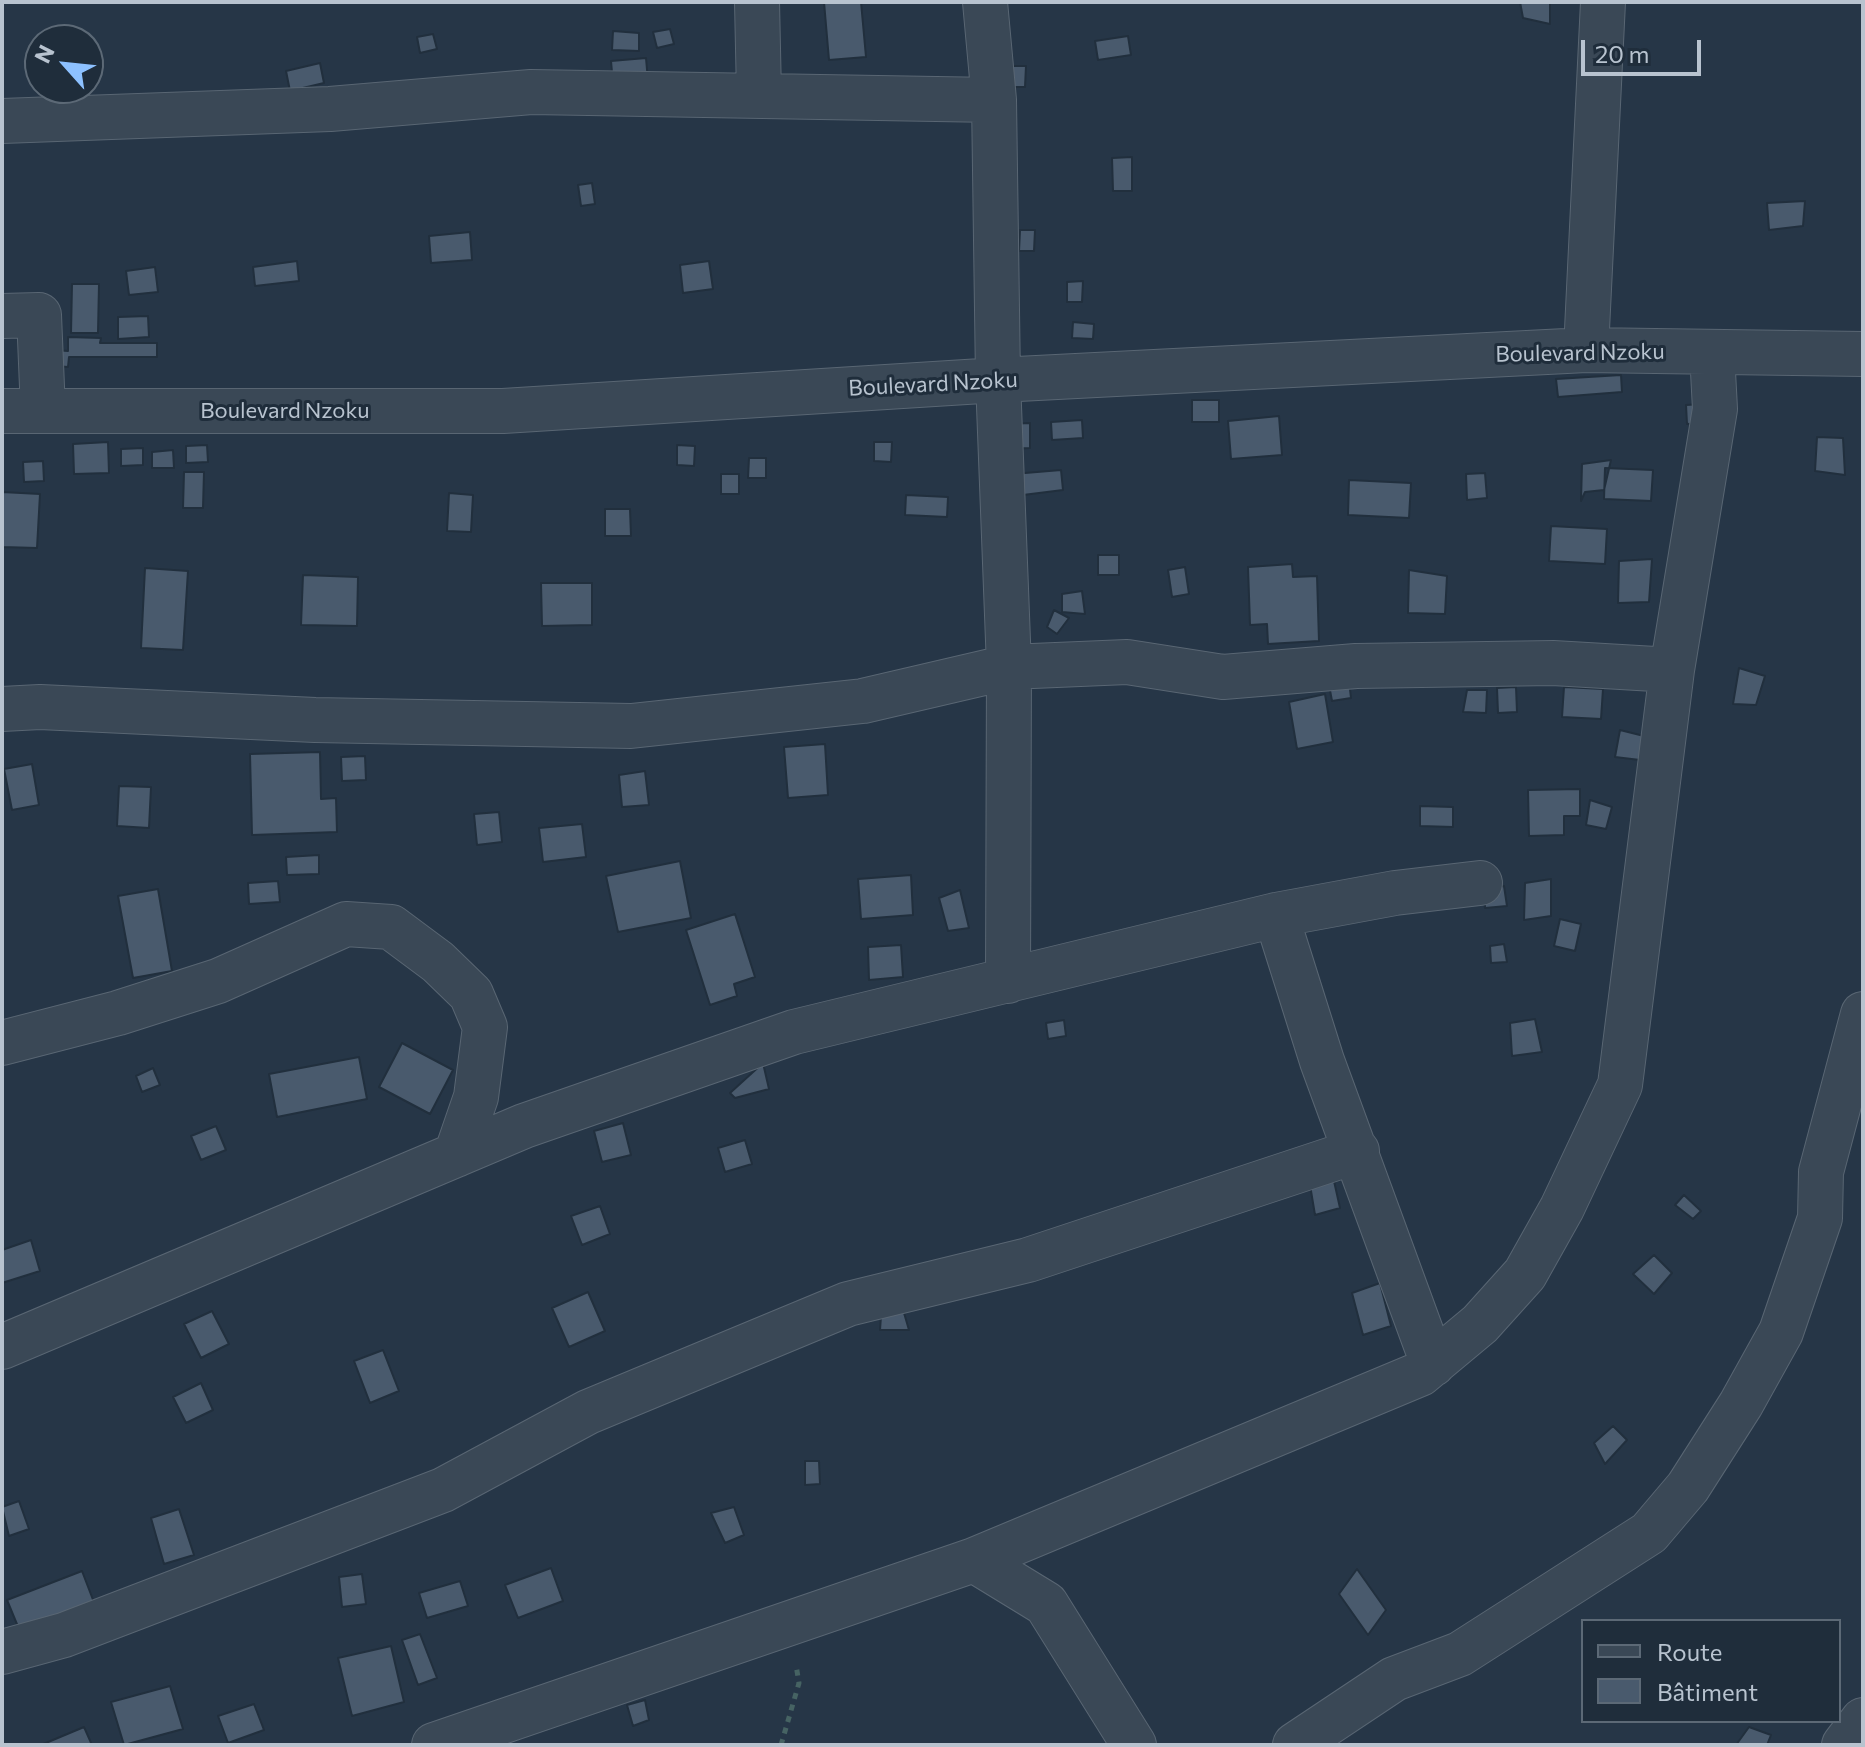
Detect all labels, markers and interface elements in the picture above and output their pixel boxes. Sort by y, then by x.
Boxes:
north arrow [24,24,104,104]
scale bar [1585,24,1705,74]
text: 20 m [1595,39,1649,68]
text: N [28,40,60,67]
street label: Boulevard Nzoku [1495,338,1665,368]
street label: Boulevard Nzoku [848,366,1018,402]
street label: Boulevard Nzoku [200,398,370,424]
legend [1581,1619,1841,1723]
text: Route [1657,1637,1722,1666]
text: Bâtiment [1657,1677,1758,1706]

